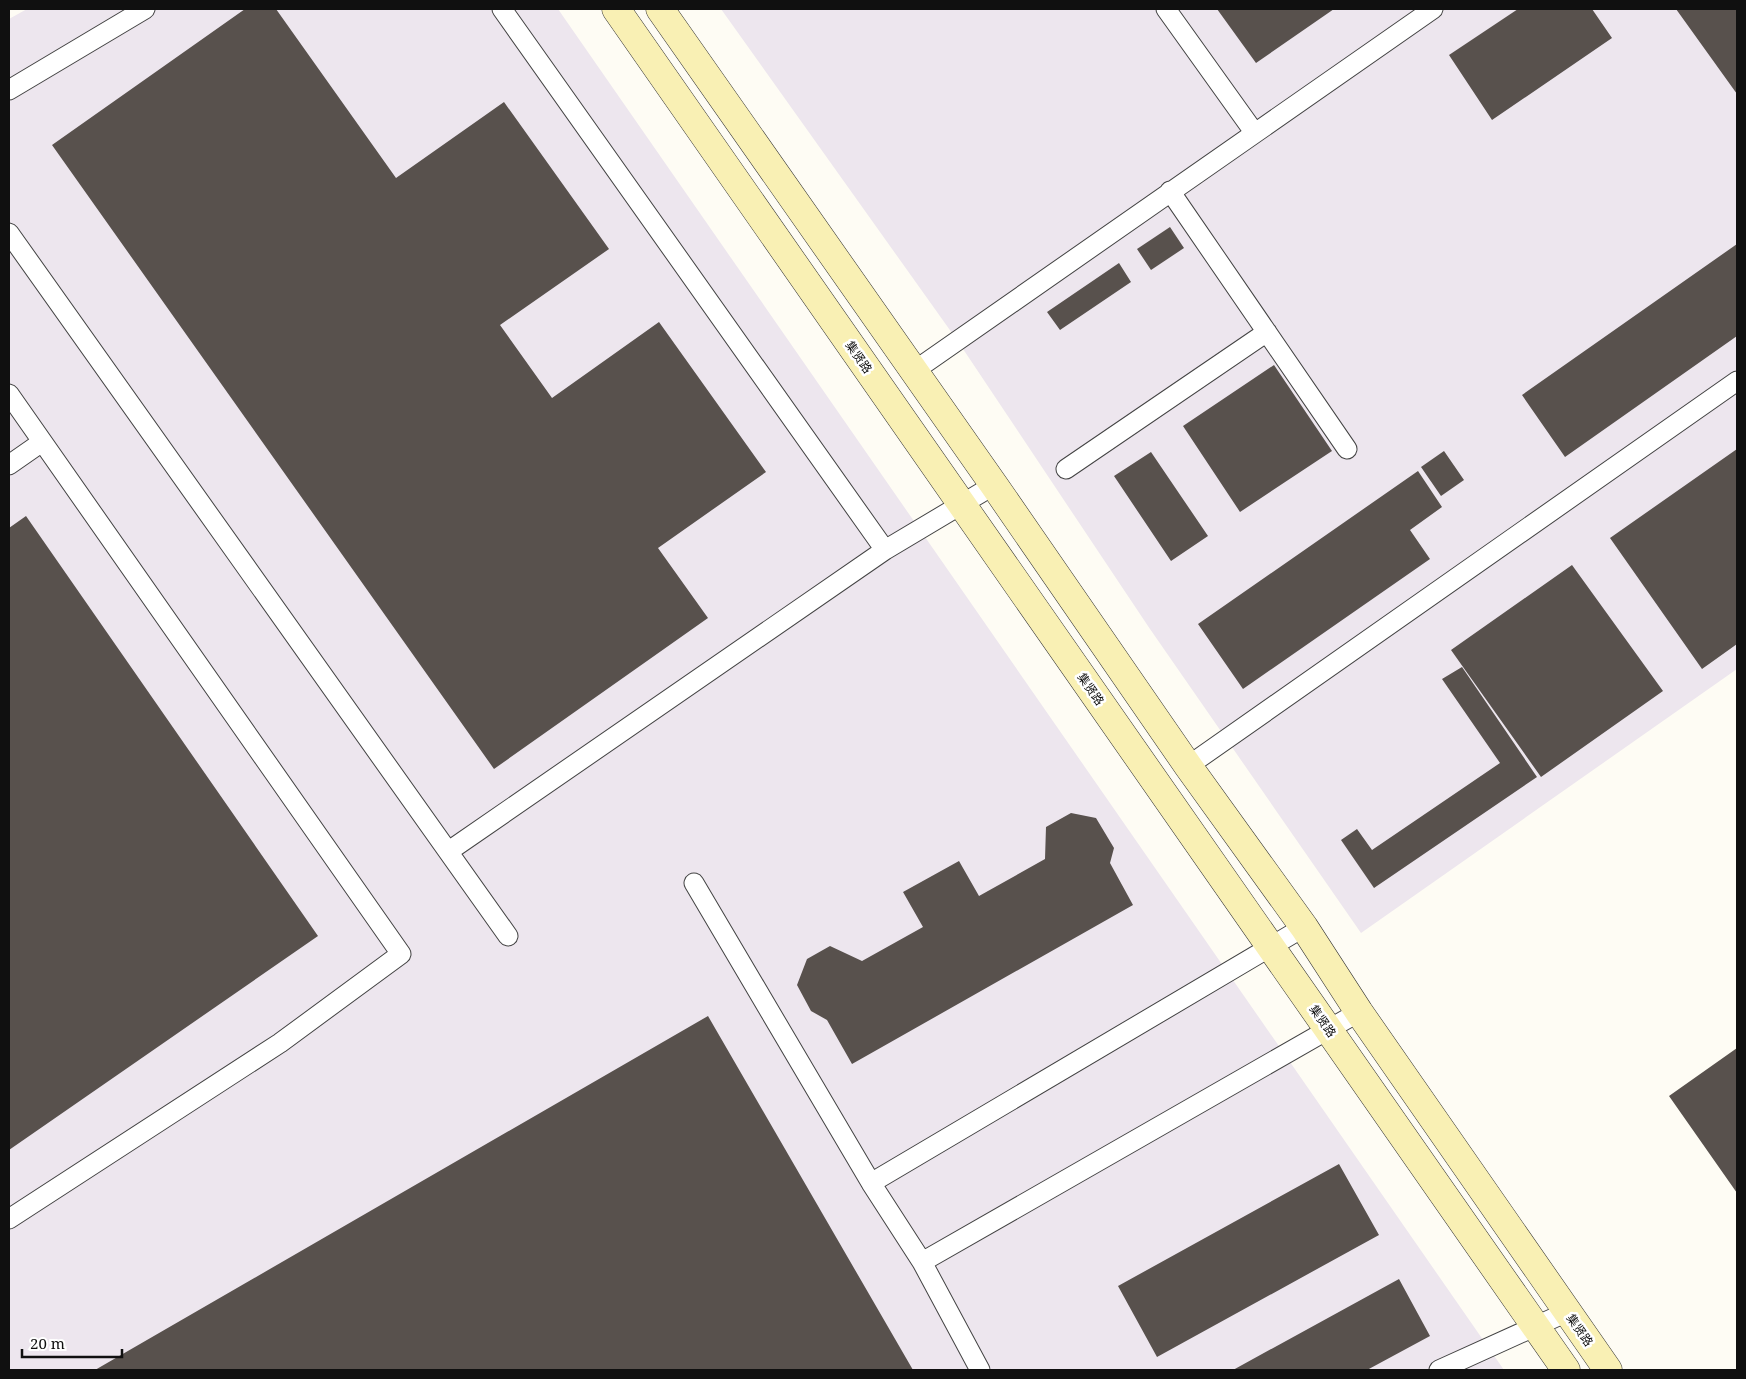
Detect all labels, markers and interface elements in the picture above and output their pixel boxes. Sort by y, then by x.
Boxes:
street label: 集贤路 [842,337,876,377]
street label: 集贤路 [1074,669,1108,709]
street label: 集贤路 [1306,1001,1340,1041]
street label: 集贤路 [1563,1310,1597,1350]
scale bar [22,1326,122,1358]
text: 20 m [30,1333,65,1353]

